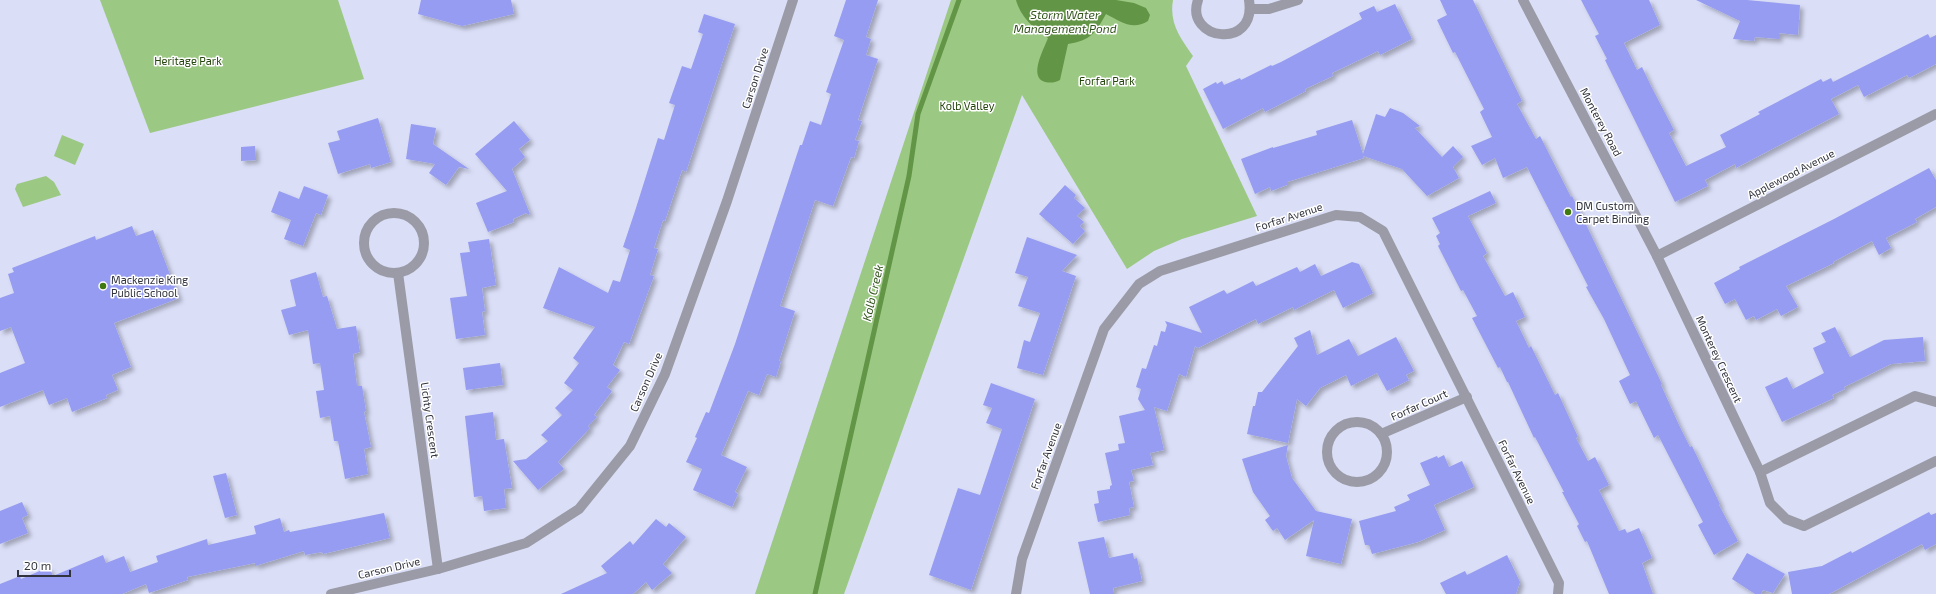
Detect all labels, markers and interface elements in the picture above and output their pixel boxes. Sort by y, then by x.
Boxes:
water label: Storm Water Management Pond [1013,7,1117,35]
street label: Carson Drive [739,46,771,110]
park label: Heritage Park [154,54,222,67]
park label: Forfar Park [1079,74,1135,87]
street label: Monterey Road [1578,85,1625,158]
park label: Kolb Valley [940,99,995,112]
street label: Applewood Avenue [1745,146,1836,201]
place label: DM Custom Carpet Binding [1576,199,1649,225]
street label: Forfar Avenue [1254,200,1324,234]
marker: DM Custom Carpet Binding [1563,207,1573,217]
water label: Kolb Creek [859,263,885,322]
place label: Mackenzie King Public School [111,273,188,299]
marker: Mackenzie King Public School [98,281,108,291]
street label: Monterey Crescent [1694,313,1745,404]
street label: Carson Drive [627,350,664,413]
street label: Lichty Crescent [419,381,442,459]
street label: Forfar Court [1388,386,1449,423]
street label: Forfar Avenue [1027,421,1064,491]
street label: Forfar Avenue [1496,438,1539,506]
scale bar [18,552,70,578]
street label: Carson Drive [356,554,421,581]
text: 20 m [24,558,51,572]

